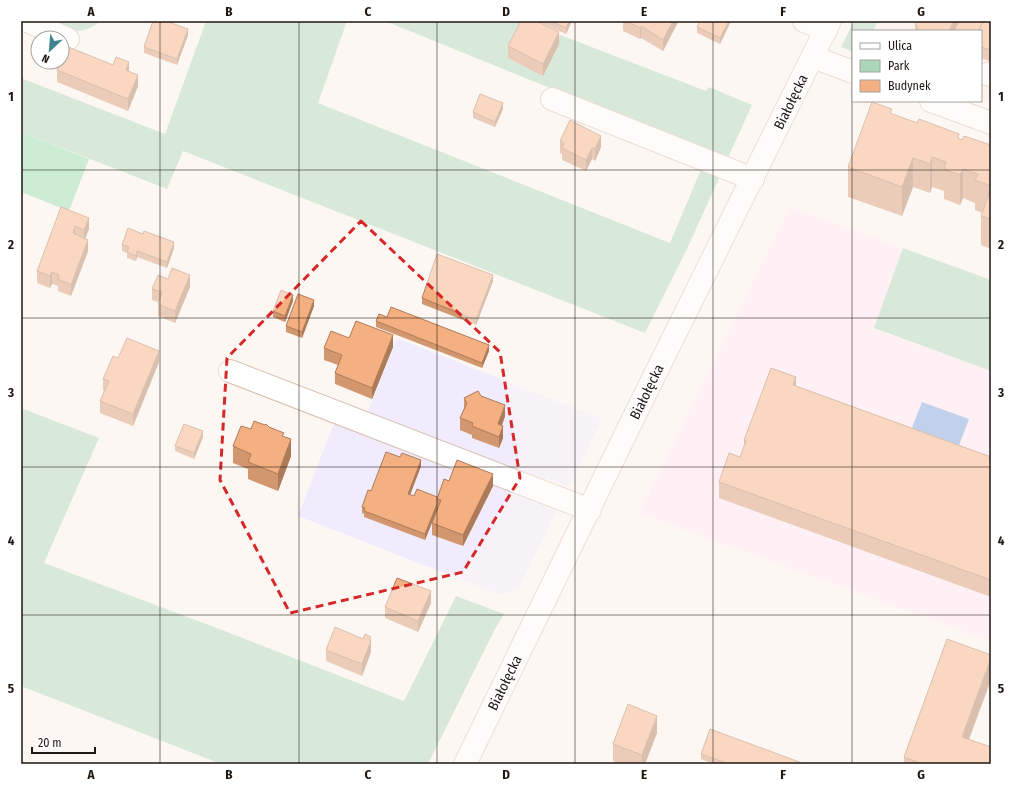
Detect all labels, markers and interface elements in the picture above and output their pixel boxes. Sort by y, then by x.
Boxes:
text: A [86,4,95,19]
text: B [225,4,233,19]
text: C [365,4,372,19]
text: D [502,4,510,19]
text: E [641,4,647,19]
text: F [780,4,786,19]
text: G [917,4,925,19]
north arrow [30,30,70,70]
legend [852,30,982,102]
text: Ulica [888,39,912,53]
text: N [40,51,52,66]
text: Park [888,59,910,73]
street label: Białołęcka [770,72,812,132]
text: Budynek [888,79,931,93]
text: 1 [8,89,14,104]
text: 1 [998,89,1004,104]
text: 2 [7,237,14,252]
text: 2 [997,237,1004,252]
street label: Białołęcka [626,362,668,422]
text: 3 [7,385,14,400]
text: 3 [997,385,1004,400]
text: 4 [8,533,15,548]
text: 4 [998,533,1005,548]
street label: Białołęcka [484,653,526,713]
text: 5 [8,681,14,696]
text: 5 [998,681,1004,696]
scale bar [32,729,95,755]
text: 20 m [38,736,62,750]
text: A [86,767,95,782]
text: B [225,767,233,782]
text: C [365,767,372,782]
text: D [502,767,510,782]
text: E [641,767,647,782]
text: F [780,767,786,782]
text: G [917,767,925,782]

